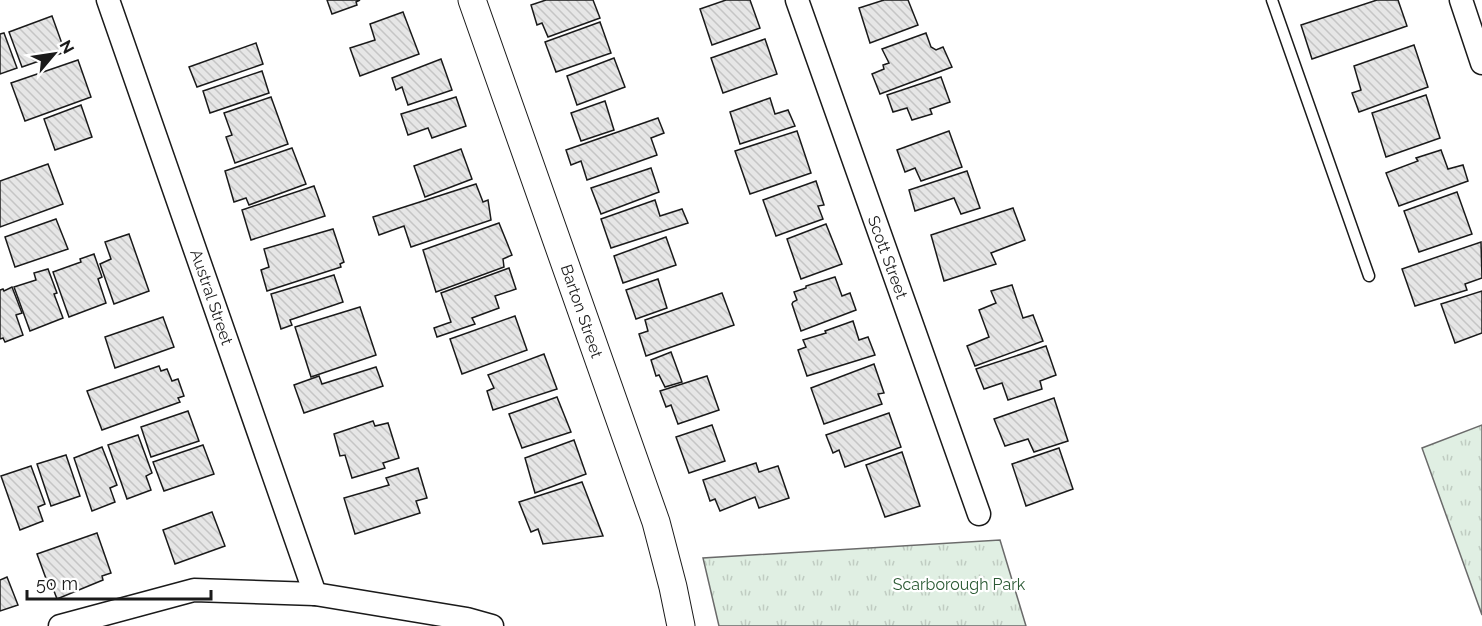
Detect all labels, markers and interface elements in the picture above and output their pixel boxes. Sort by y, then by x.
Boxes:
north arrow [24,24,84,84]
text: N [55,37,78,57]
street label: Scott Street [864,213,912,302]
street label: Austral Street [186,247,237,348]
street label: Barton Street [557,262,607,361]
scale bar [27,563,212,601]
text: 50 m [36,573,78,594]
park label: Scarborough Park [893,575,1026,594]

